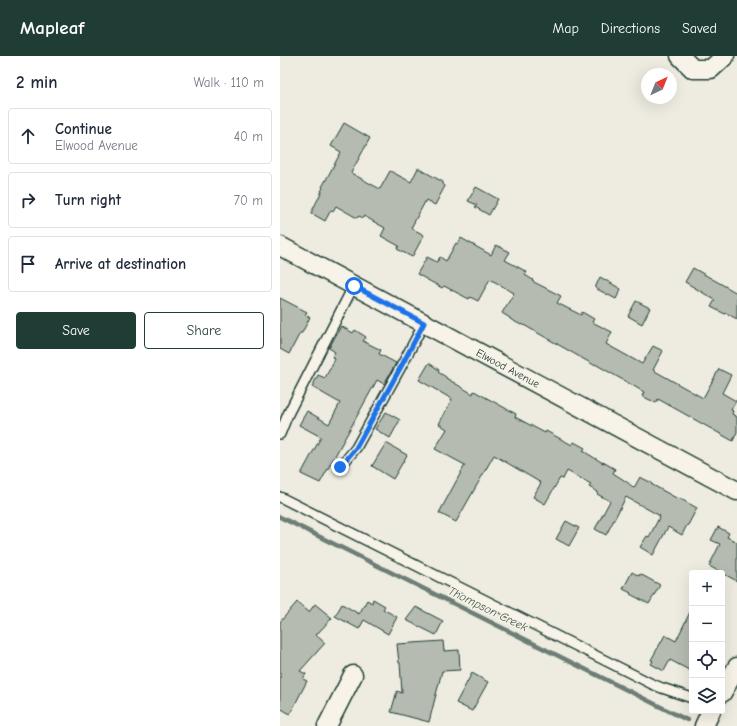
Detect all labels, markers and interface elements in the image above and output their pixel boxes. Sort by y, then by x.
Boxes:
text: Mapleaf [20,17,84,39]
text: Map [552,20,579,37]
text: Directions [601,20,660,37]
text: Saved [682,20,717,37]
north arrow [641,68,677,104]
text: 2 min [16,73,57,92]
text: Walk · 110 m [193,75,264,90]
text: Continue [55,120,112,138]
icon: ahead [17,125,39,147]
text: 40 m [234,129,263,144]
text: Elwood Avenue [55,138,138,153]
icon: right [17,189,39,211]
text: Turn right [55,191,121,209]
text: 70 m [234,193,263,208]
icon: arrive [17,253,39,275]
text: Arrive at destination [55,255,186,273]
route start [345,277,363,295]
button: Save [16,312,136,349]
button: Share [144,312,264,349]
street label: Elwood Avenue [474,346,542,391]
route end [331,458,349,476]
map controls [689,570,725,714]
button: + [689,570,725,606]
water label: Thompson Creek [446,584,530,634]
button: − [689,606,725,642]
button: locate [689,642,725,678]
button: layers [689,678,725,714]

